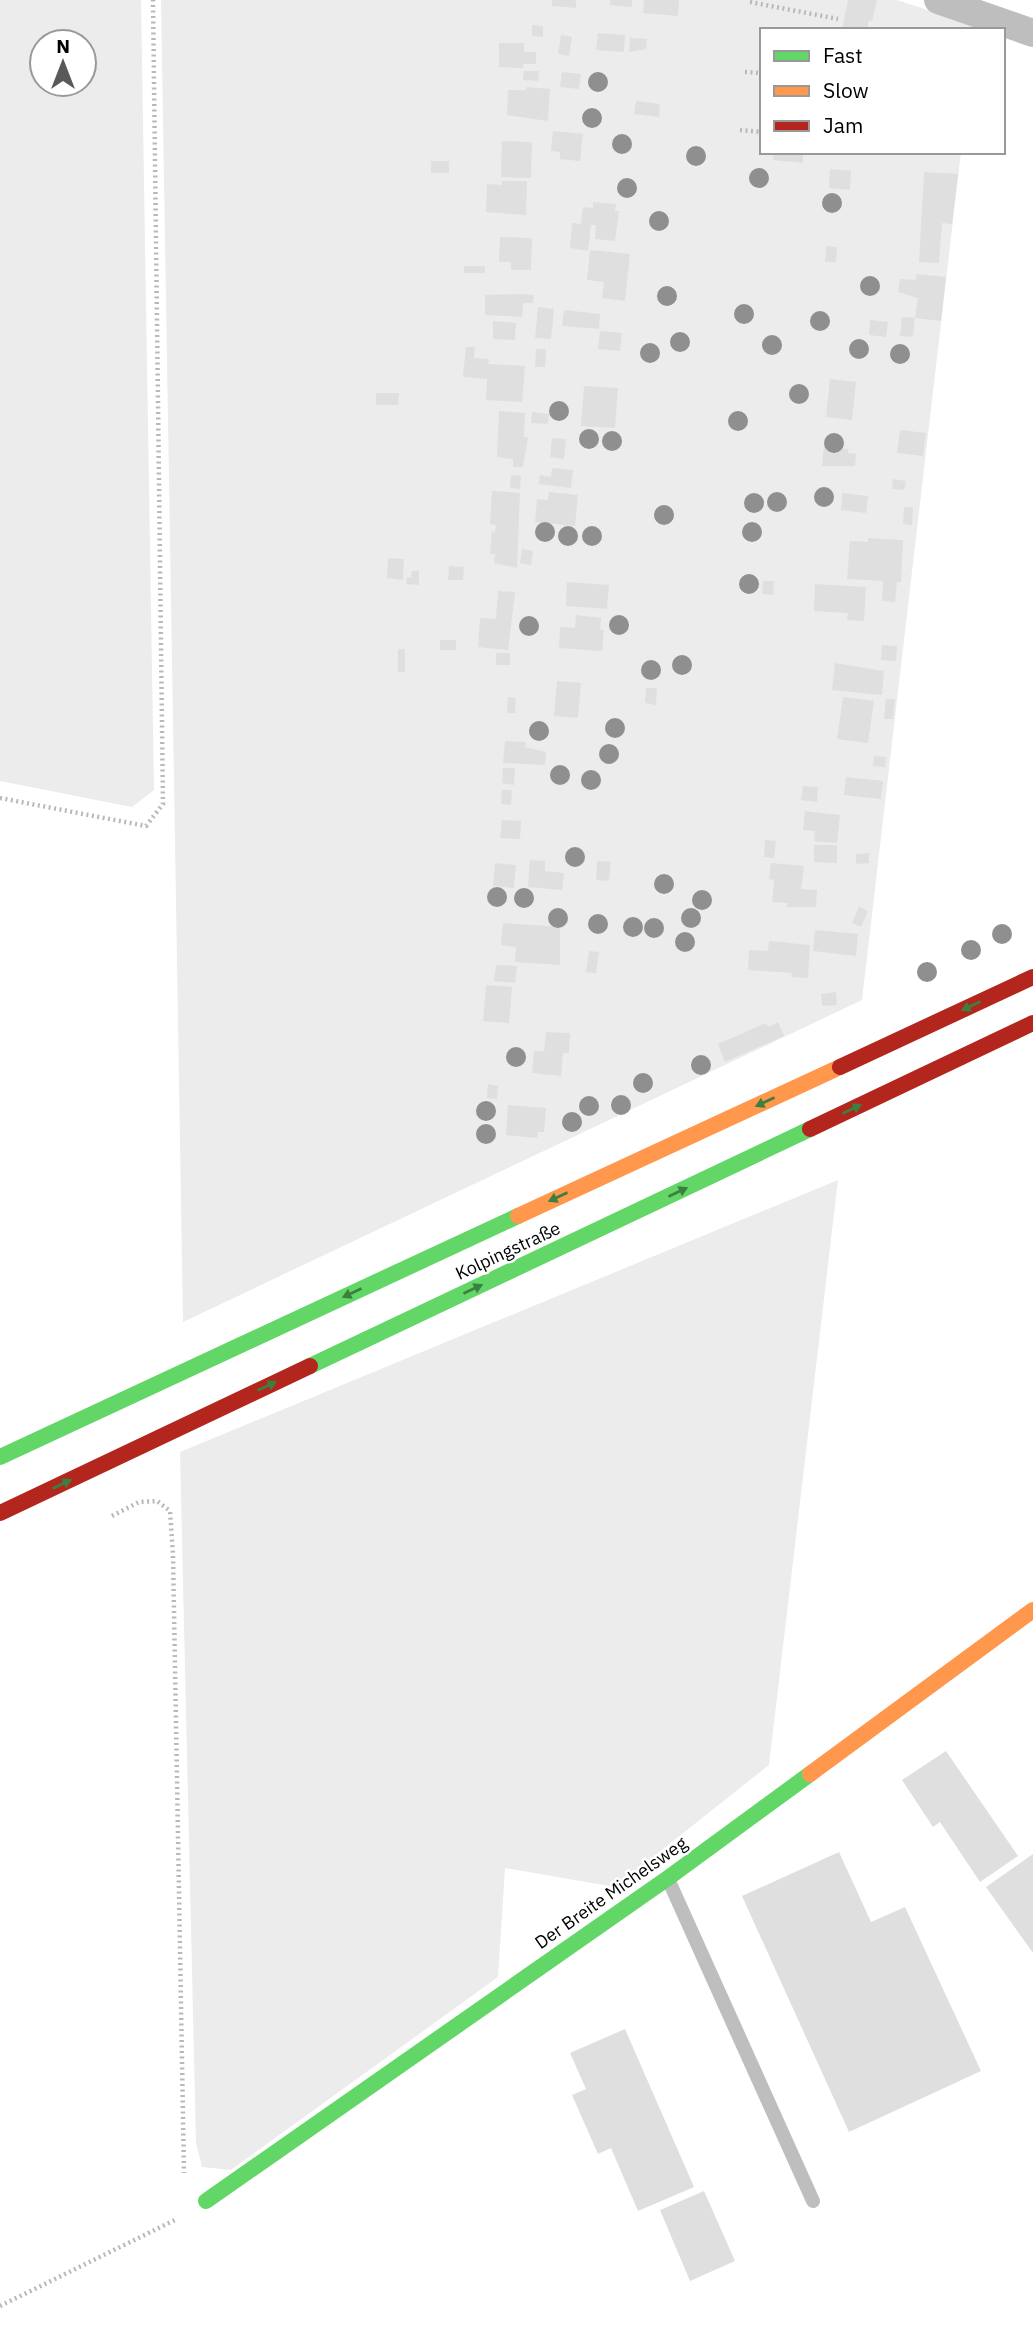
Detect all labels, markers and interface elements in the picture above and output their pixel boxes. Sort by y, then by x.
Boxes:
north arrow [28,28,98,98]
legend [760,28,1005,154]
text: N [56,34,70,58]
text: Fast [823,41,863,69]
text: Slow [823,76,869,104]
text: Jam [823,111,863,139]
one-way arrow [961,1000,981,1012]
one-way arrow [755,1096,775,1107]
one-way arrow [842,1103,862,1115]
one-way arrow [668,1186,688,1197]
one-way arrow [548,1192,569,1203]
street label: Kolpingstraße [452,1216,564,1285]
one-way arrow [463,1283,483,1295]
one-way arrow [342,1287,362,1299]
one-way arrow [257,1381,277,1392]
one-way arrow [52,1478,72,1490]
street label: Der Breite Michelsweg [530,1831,692,1954]

